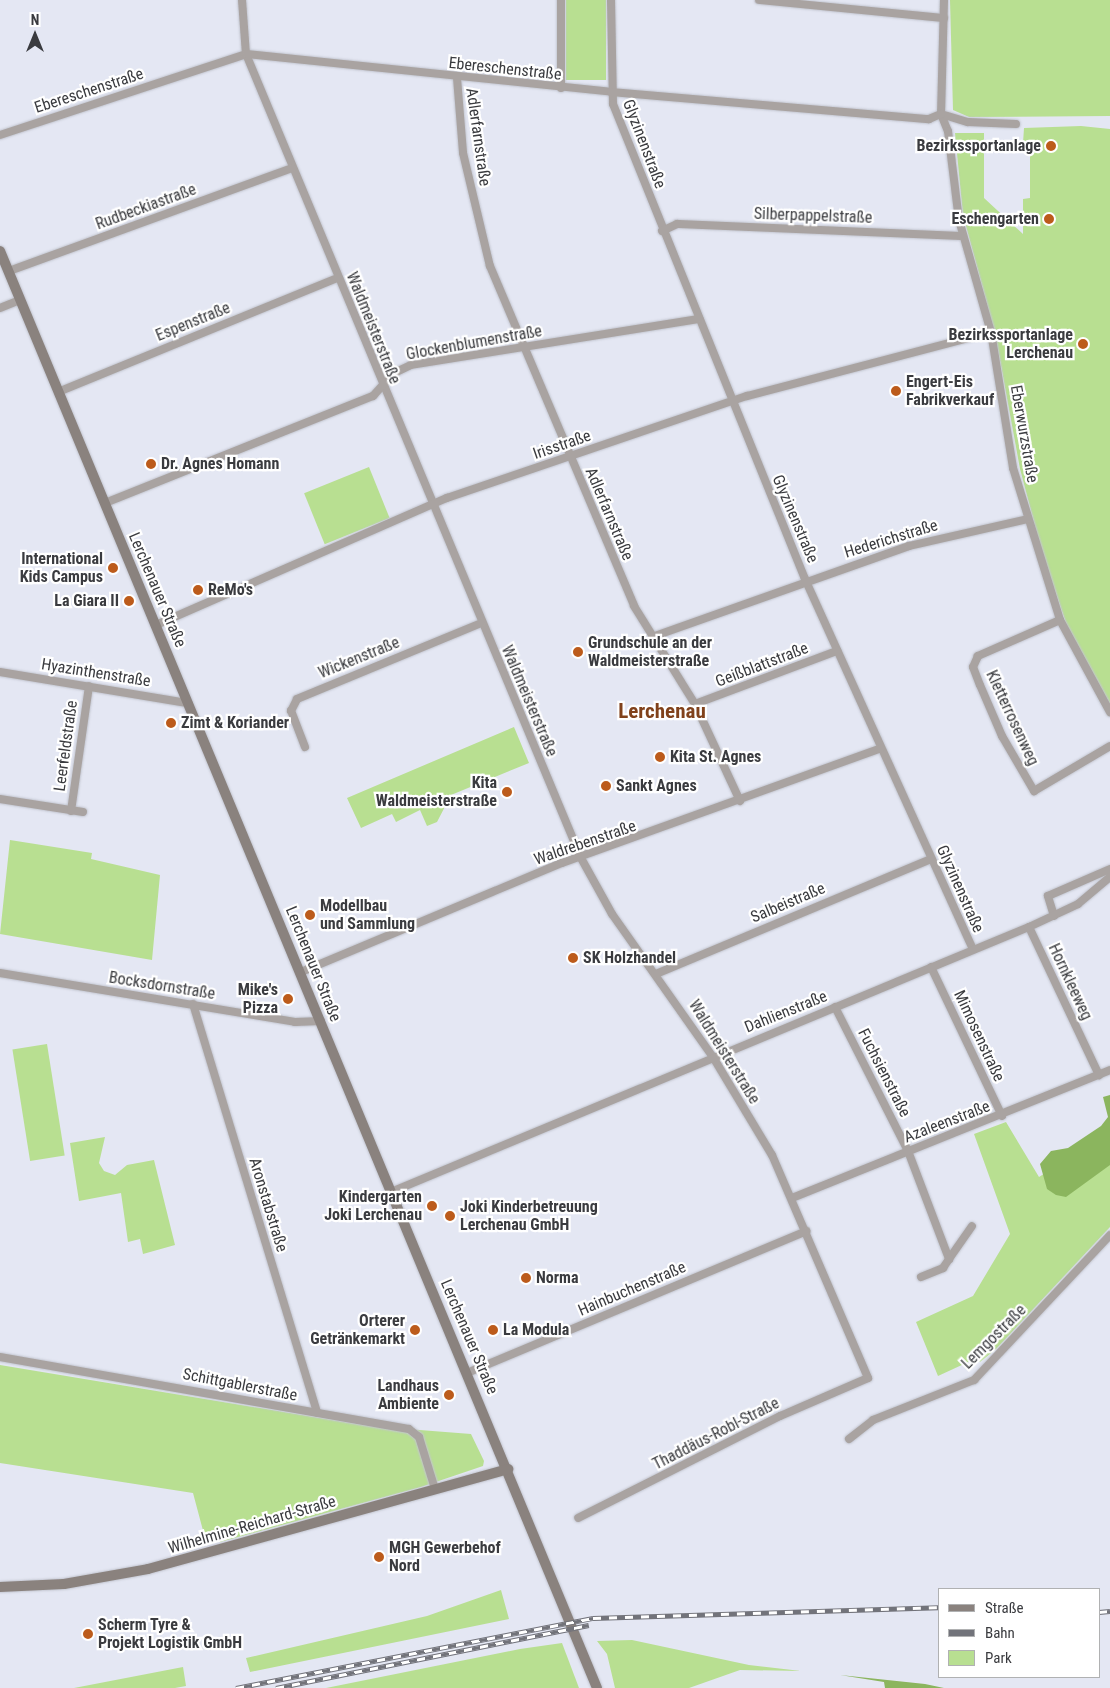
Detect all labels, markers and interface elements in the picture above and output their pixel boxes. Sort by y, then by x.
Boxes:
north arrow [10,10,60,60]
text: N [31,12,39,28]
street label: Ebereschenstraße [448,54,562,84]
street label: Ebereschenstraße [32,64,146,118]
street label: Adlerfarnstraße [462,87,494,187]
street label: Glyzinenstraße [618,97,670,191]
place label: Bezirkssportanlage [916,136,1041,156]
marker: Bezirkssportanlage [1045,140,1057,152]
street label: Rudbeckiastraße [93,180,199,234]
street label: Silberpappelstraße [753,204,873,228]
place label: Eschengarten [951,209,1039,229]
marker: Eschengarten [1043,213,1055,225]
street label: Waldmeisterstraße [342,269,404,387]
street label: Espenstraße [153,298,233,346]
street label: Glockenblumenstraße [405,322,543,364]
place label: Bezirkssportanlage Lerchenau [948,325,1073,363]
marker: Bezirkssportanlage Lerchenau [1077,338,1089,350]
place label: Engert-Eis Fabrikverkauf [906,372,994,410]
street label: Eberwurzstraße [1006,384,1042,484]
marker: Engert-Eis Fabrikverkauf [890,385,902,397]
street label: Irisstraße [531,426,593,464]
place label: Dr. Agnes Homann [161,454,279,474]
marker: Dr. Agnes Homann [145,458,157,470]
street label: Adlerfarnstraße [581,465,637,563]
street label: Glyzinenstraße [768,472,822,566]
street label: Hederichstraße [842,516,940,562]
street label: Lerchenauer Straße [124,530,190,650]
place label: International Kids Campus [20,549,103,587]
marker: International Kids Campus [107,562,119,574]
place label: ReMo's [208,580,253,600]
marker: ReMo's [192,584,204,596]
place label: La Giara II [54,591,119,611]
marker: La Giara II [123,595,135,607]
street label: Wickenstraße [316,633,402,683]
place label: Grundschule an der Waldmeisterstraße [588,633,712,671]
street label: Geißblattstraße [713,639,811,691]
street label: Waldmeisterstraße [497,643,561,759]
marker: Grundschule an der Waldmeisterstraße [572,646,584,658]
street label: Hyazinthenstraße [40,655,152,691]
street label: Kletterrosenweg [982,667,1042,769]
district label: Lerchenau [618,698,706,724]
street label: Leerfeldstraße [50,699,82,793]
place label: Zimt & Koriander [181,713,289,733]
marker: Zimt & Koriander [165,717,177,729]
place label: Kita St. Agnes [670,747,761,767]
marker: Kita St. Agnes [654,751,666,763]
place label: Kita Waldmeisterstraße [376,773,497,811]
place label: Sankt Agnes [616,776,697,796]
marker: Sankt Agnes [600,780,612,792]
marker: Kita Waldmeisterstraße [501,786,513,798]
street label: Waldrebenstraße [531,817,639,869]
street label: Glyzinenstraße [932,842,988,936]
street label: Salbeistraße [748,879,828,927]
place label: Modellbau und Sammlung [320,896,415,934]
street label: Lerchenauer Straße [281,903,345,1025]
marker: Modellbau und Sammlung [304,909,316,921]
street label: Hornkleeweg [1044,941,1096,1023]
place label: SK Holzhandel [583,948,676,968]
marker: SK Holzhandel [567,952,579,964]
street label: Bocksdornstraße [107,968,217,1004]
place label: Mike's Pizza [238,980,278,1018]
street label: Dahlienstraße [742,987,830,1037]
street label: Mimosenstraße [949,987,1009,1085]
marker: Mike's Pizza [282,993,294,1005]
street label: Waldmeisterstraße [684,996,764,1108]
street label: Fuchsienstraße [853,1026,915,1120]
street label: Azaleenstraße [901,1097,993,1147]
street label: Aronstabstraße [245,1156,291,1254]
place label: Kindergarten Joki Lerchenau [324,1187,422,1225]
place label: Joki Kinderbetreuung Lerchenau GmbH [460,1197,598,1235]
marker: Kindergarten Joki Lerchenau [426,1200,438,1212]
marker: Joki Kinderbetreuung Lerchenau GmbH [444,1210,456,1222]
street label: Hainbuchenstraße [575,1258,689,1320]
place label: Norma [536,1268,578,1288]
marker: Norma [520,1272,532,1284]
street label: Lerchenauer Straße [436,1277,502,1397]
street label: Lemgostraße [958,1301,1030,1373]
place label: Orterer Getränkemarkt [310,1311,405,1349]
place label: La Modula [503,1320,569,1340]
marker: Orterer Getränkemarkt [409,1324,421,1336]
marker: La Modula [487,1324,499,1336]
street label: Schittgablerstraße [181,1364,299,1406]
place label: Landhaus Ambiente [377,1376,439,1414]
marker: Landhaus Ambiente [443,1389,455,1401]
street label: Thaddäus-Robl-Straße [650,1394,782,1474]
street label: Wilhelmine-Reichard-Straße [166,1492,338,1558]
place label: MGH Gewerbehof Nord [389,1538,501,1576]
marker: MGH Gewerbehof Nord [373,1551,385,1563]
legend [938,1588,1100,1678]
text: Straße [985,1599,1024,1617]
place label: Scherm Tyre & Projekt Logistik GmbH [98,1615,242,1653]
text: Bahn [985,1624,1015,1642]
marker: Scherm Tyre & Projekt Logistik GmbH [82,1628,94,1640]
text: Park [985,1649,1012,1667]

